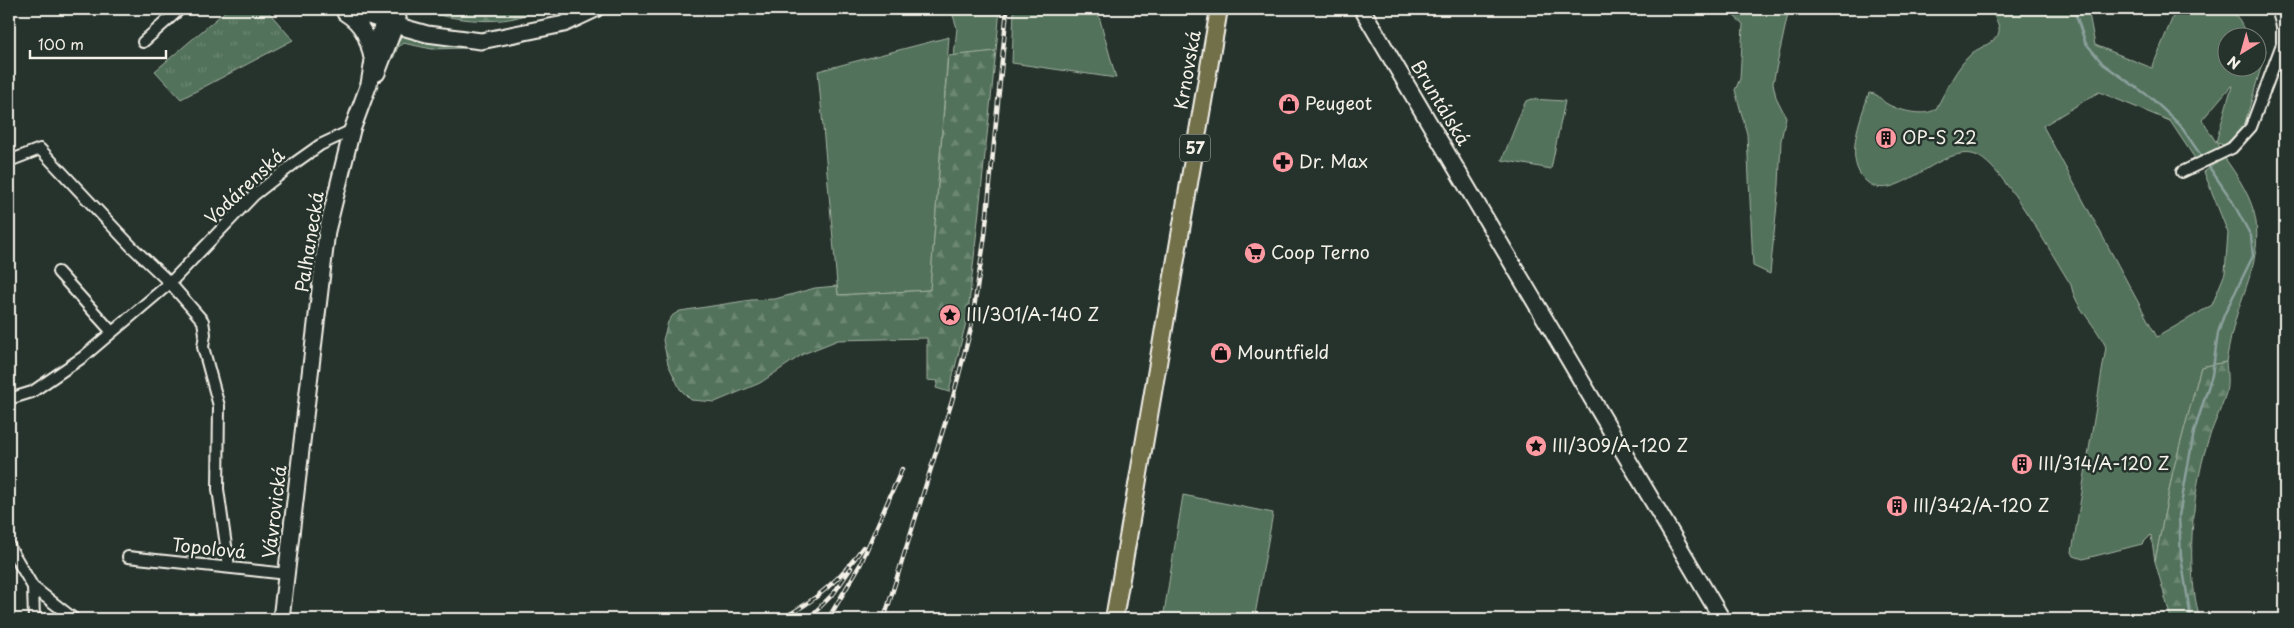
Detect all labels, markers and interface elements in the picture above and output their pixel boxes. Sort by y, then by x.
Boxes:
street label: Krnovská [1166,27,1207,111]
scale bar [30,28,166,60]
north arrow [2216,28,2266,78]
text: 100 m [38,32,84,55]
text: N [2223,51,2245,75]
street label: Bruntálská [1405,54,1478,151]
place label: Peugeot [1305,89,1372,116]
shop icon: Peugeot [1277,92,1301,116]
place label: OP-S 22 [1902,123,1977,150]
building icon: OP-S 22 [1874,126,1898,150]
road number: 57 [1180,134,1210,162]
street label: Vodárenská [198,141,291,230]
place label: Dr. Max [1299,147,1368,174]
pharmacy icon: Dr. Max [1271,150,1295,174]
street label: Palhanecká [287,189,330,294]
place label: Coop Terno [1271,238,1370,265]
supermarket icon: Coop Terno [1243,241,1267,265]
place label: III/301/A-140 Z [966,300,1099,327]
place icon: III/301/A-140 Z [938,303,962,327]
place label: Mountfield [1237,338,1329,365]
shop icon: Mountfield [1209,341,1233,365]
place label: III/309/A-120 Z [1552,431,1688,458]
place icon: III/309/A-120 Z [1524,434,1548,458]
place label: III/314/A-120 Z [2038,449,2170,476]
building icon: III/314/A-120 Z [2010,452,2034,476]
street label: Vávrovická [254,463,293,560]
place label: III/342/A-120 Z [1913,491,2050,518]
building icon: III/342/A-120 Z [1885,494,1909,518]
street label: Topolová [171,530,248,565]

